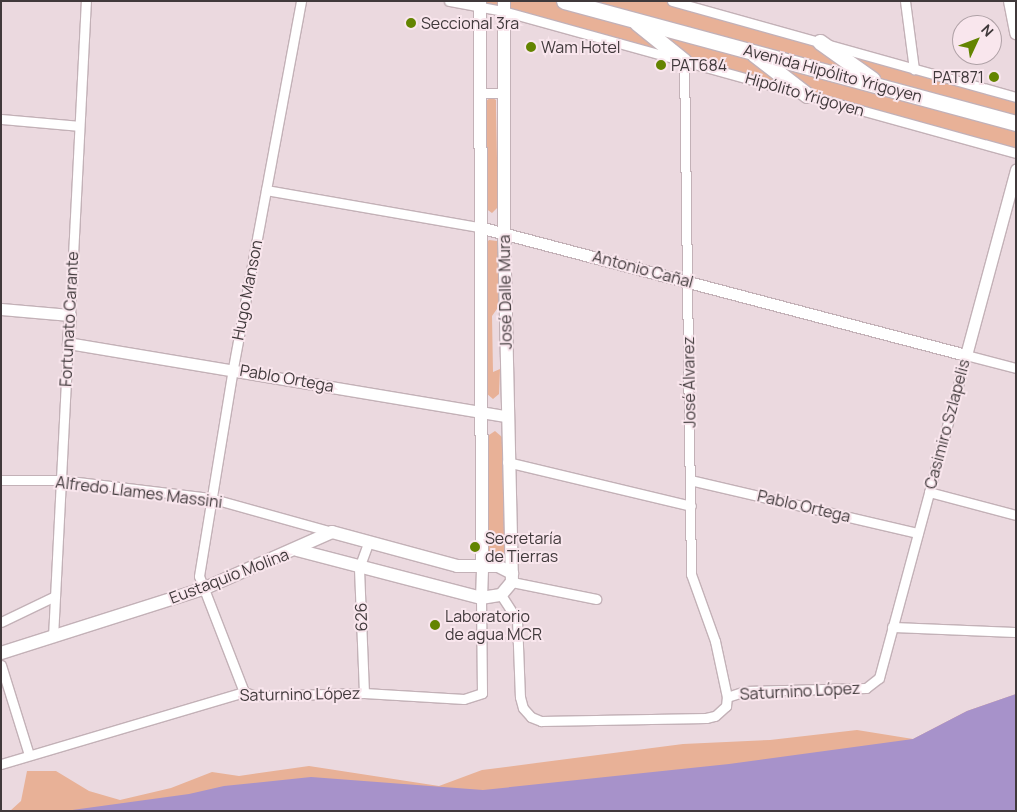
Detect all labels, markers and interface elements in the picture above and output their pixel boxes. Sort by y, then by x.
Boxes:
place label: Seccional 3ra [421,13,519,33]
north arrow [952,15,1002,65]
marker: Seccional 3ra [405,17,417,29]
text: N [977,20,998,40]
place label: Wam Hotel [541,37,620,57]
street label: Avenida Hipólito Yrigoyen [742,40,924,106]
marker: Wam Hotel [525,41,537,53]
place label: PAT684 [671,55,727,75]
marker: PAT684 [655,59,667,71]
place label: PAT871 [933,67,984,87]
street label: Hipólito Yrigoyen [743,68,867,120]
marker: PAT871 [988,71,1000,83]
street label: José Dalle Mura [494,234,516,350]
street label: Hugo Manson [228,238,266,342]
street label: Antonio Cañal [590,246,696,292]
street label: Fortunato Carante [56,251,82,387]
street label: José Álvarez [679,336,699,428]
street label: Casimiro Szlapelis [920,357,974,491]
street label: Pablo Ortega [238,360,336,396]
street label: Alfredo Llames Massini [54,472,224,512]
street label: Pablo Ortega [755,486,853,526]
place label: Secretaría de Tierras [485,528,562,566]
marker: Secretaría de Tierras [469,541,481,553]
street label: Eustaquio Molina [167,544,291,608]
street label: 626 [351,602,371,632]
place label: Laboratorio de agua MCR [445,606,542,644]
marker: Laboratorio de agua MCR [429,619,441,631]
street label: Saturnino López [739,678,861,704]
street label: Saturnino López [239,683,361,705]

